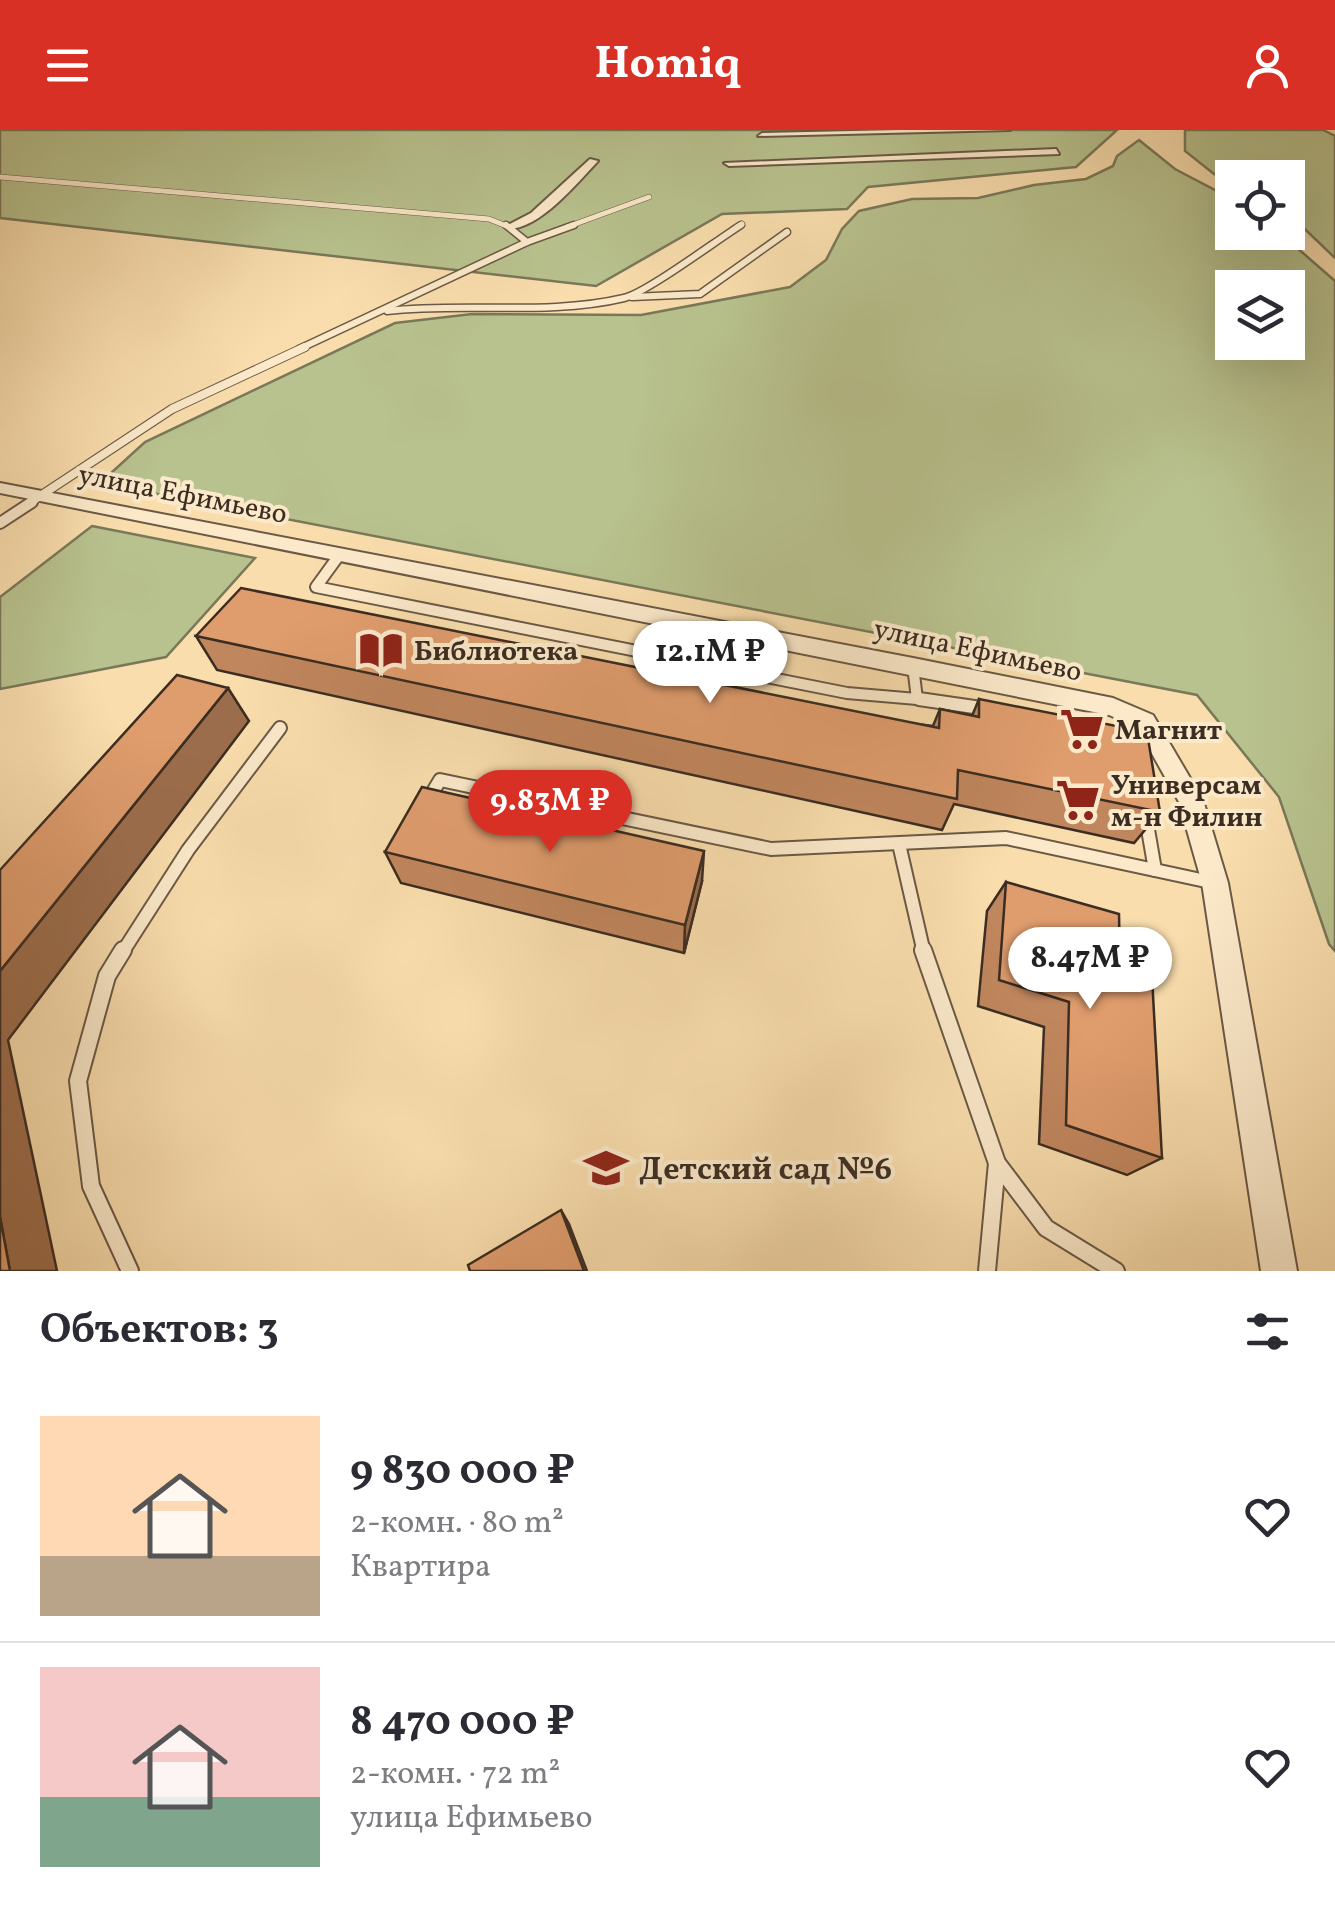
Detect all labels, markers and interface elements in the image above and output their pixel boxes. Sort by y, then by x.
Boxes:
text: Homiq [594,34,741,97]
icon: menu [40,38,95,93]
icon: person [1240,38,1295,93]
map controls [1215,160,1305,360]
button: locate [1215,160,1305,250]
button: layers [1215,270,1305,360]
street label: улица Ефимьево [75,456,290,535]
street label: улица Ефимьево [870,610,1085,693]
pin: 12.1M ₽ [618,621,802,706]
library icon: Библиотека [357,626,405,674]
text: 12.1M ₽ [655,631,765,675]
place label: Библиотека [414,633,578,672]
supermarket icon: Магнит [1058,705,1106,753]
place label: Магнит [1115,712,1223,751]
place label: Универсам м-н Филин [1111,767,1262,838]
pin: 9.83M ₽ [458,770,642,855]
supermarket icon: Универсам м-н Филин [1054,776,1102,824]
text: 9.83M ₽ [490,780,610,824]
pin: 8.47M ₽ [998,927,1182,1012]
text: 8.47M ₽ [1030,937,1150,981]
school or university icon: Детский сад №6 [582,1144,630,1192]
place label: Детский сад №6 [639,1149,892,1193]
text: Объектов: 3 [40,1302,279,1361]
icon: filters [1240,1304,1295,1359]
text: 9 830 000 ₽ [350,1443,575,1502]
icon: home [120,1456,240,1576]
icon: heart [1240,1489,1295,1544]
text: 2-комн. · 80 m² [350,1502,564,1546]
text: Квартира [350,1546,491,1590]
text: 8 470 000 ₽ [350,1694,575,1753]
icon: home [120,1707,240,1827]
icon: heart [1240,1740,1295,1795]
text: 2-комн. · 72 m² [350,1753,560,1797]
text: улица Ефимьево [350,1797,592,1841]

